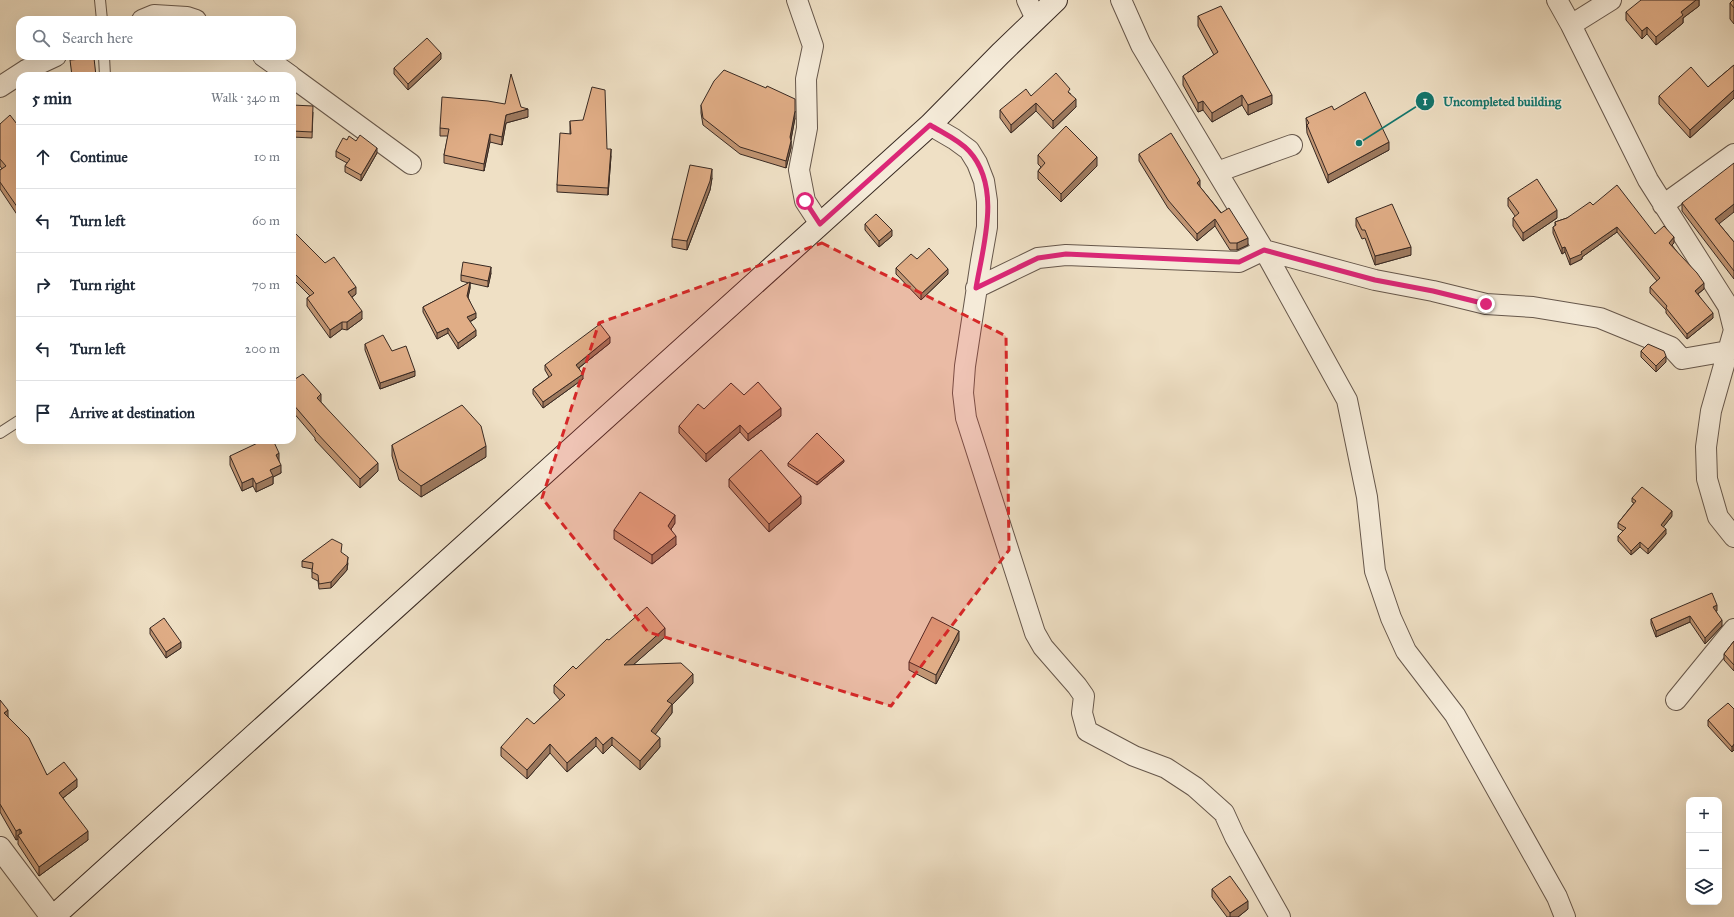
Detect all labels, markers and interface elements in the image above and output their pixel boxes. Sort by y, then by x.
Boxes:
search box [16,16,296,60]
icon: search [30,27,52,49]
text: Search here [62,29,133,47]
text: 5 min [32,88,72,109]
callout: Uncompleted building [1415,89,1569,114]
text: Walk · 340 m [211,90,280,106]
text: 1 [1423,94,1428,108]
text: Uncompleted building [1443,94,1562,110]
icon: ahead [32,146,54,168]
text: Continue [70,148,128,166]
text: 10 m [254,149,280,165]
route start [796,192,814,210]
icon: left [32,210,54,232]
text: Turn left [70,212,126,230]
text: 60 m [252,213,280,229]
icon: right [32,274,54,296]
text: Turn right [70,276,135,294]
text: 70 m [252,277,280,293]
route end [1477,295,1495,313]
icon: left [32,338,54,360]
text: Turn left [70,340,126,358]
text: 200 m [245,341,280,357]
icon: arrive [32,402,54,424]
text: Arrive at destination [70,404,195,422]
map controls [1686,797,1722,905]
button: + [1686,797,1722,833]
button: − [1686,833,1722,869]
button: layers [1686,869,1722,905]

